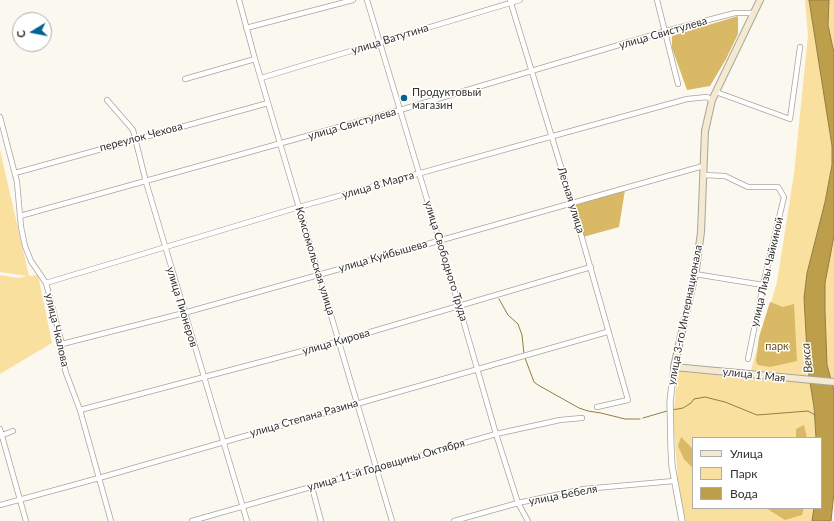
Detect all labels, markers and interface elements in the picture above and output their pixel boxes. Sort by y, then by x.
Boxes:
north arrow [12,12,52,52]
street label: улица Свистулева [617,14,709,52]
street label: улица Ватутина [350,21,430,57]
text: С [14,29,28,39]
place label: Продуктовый магазин [412,85,481,111]
marker: Продуктовый магазин [399,93,409,103]
street label: улица Свистулева [306,105,398,143]
street label: переулок Чехова [98,120,184,154]
street label: Лесная улица [555,165,587,235]
street label: улица 8 Марта [340,168,416,202]
street label: улица Свободного Труда [421,199,471,323]
street label: Комсомольская улица [292,205,338,317]
street label: улица Лизы Чайкиной [748,216,786,328]
street label: улица Куйбышева [337,237,429,275]
street label: улица 3-го Интернационала [665,244,705,386]
street label: улица Пионеров [164,265,200,349]
street label: улица Чкалова [42,292,72,368]
street label: улица Кирова [301,326,371,358]
park label: парк [765,339,789,353]
water label: Векса [798,342,816,374]
street label: улица 1 Мая [722,365,786,385]
street label: улица Степана Разина [248,396,360,440]
street label: улица 11-й Годовщины Октября [306,436,466,494]
legend [692,437,822,509]
text: Улица [730,446,763,461]
text: Парк [730,466,758,481]
street label: улица Бебеля [528,482,598,508]
text: Вода [730,486,758,501]

